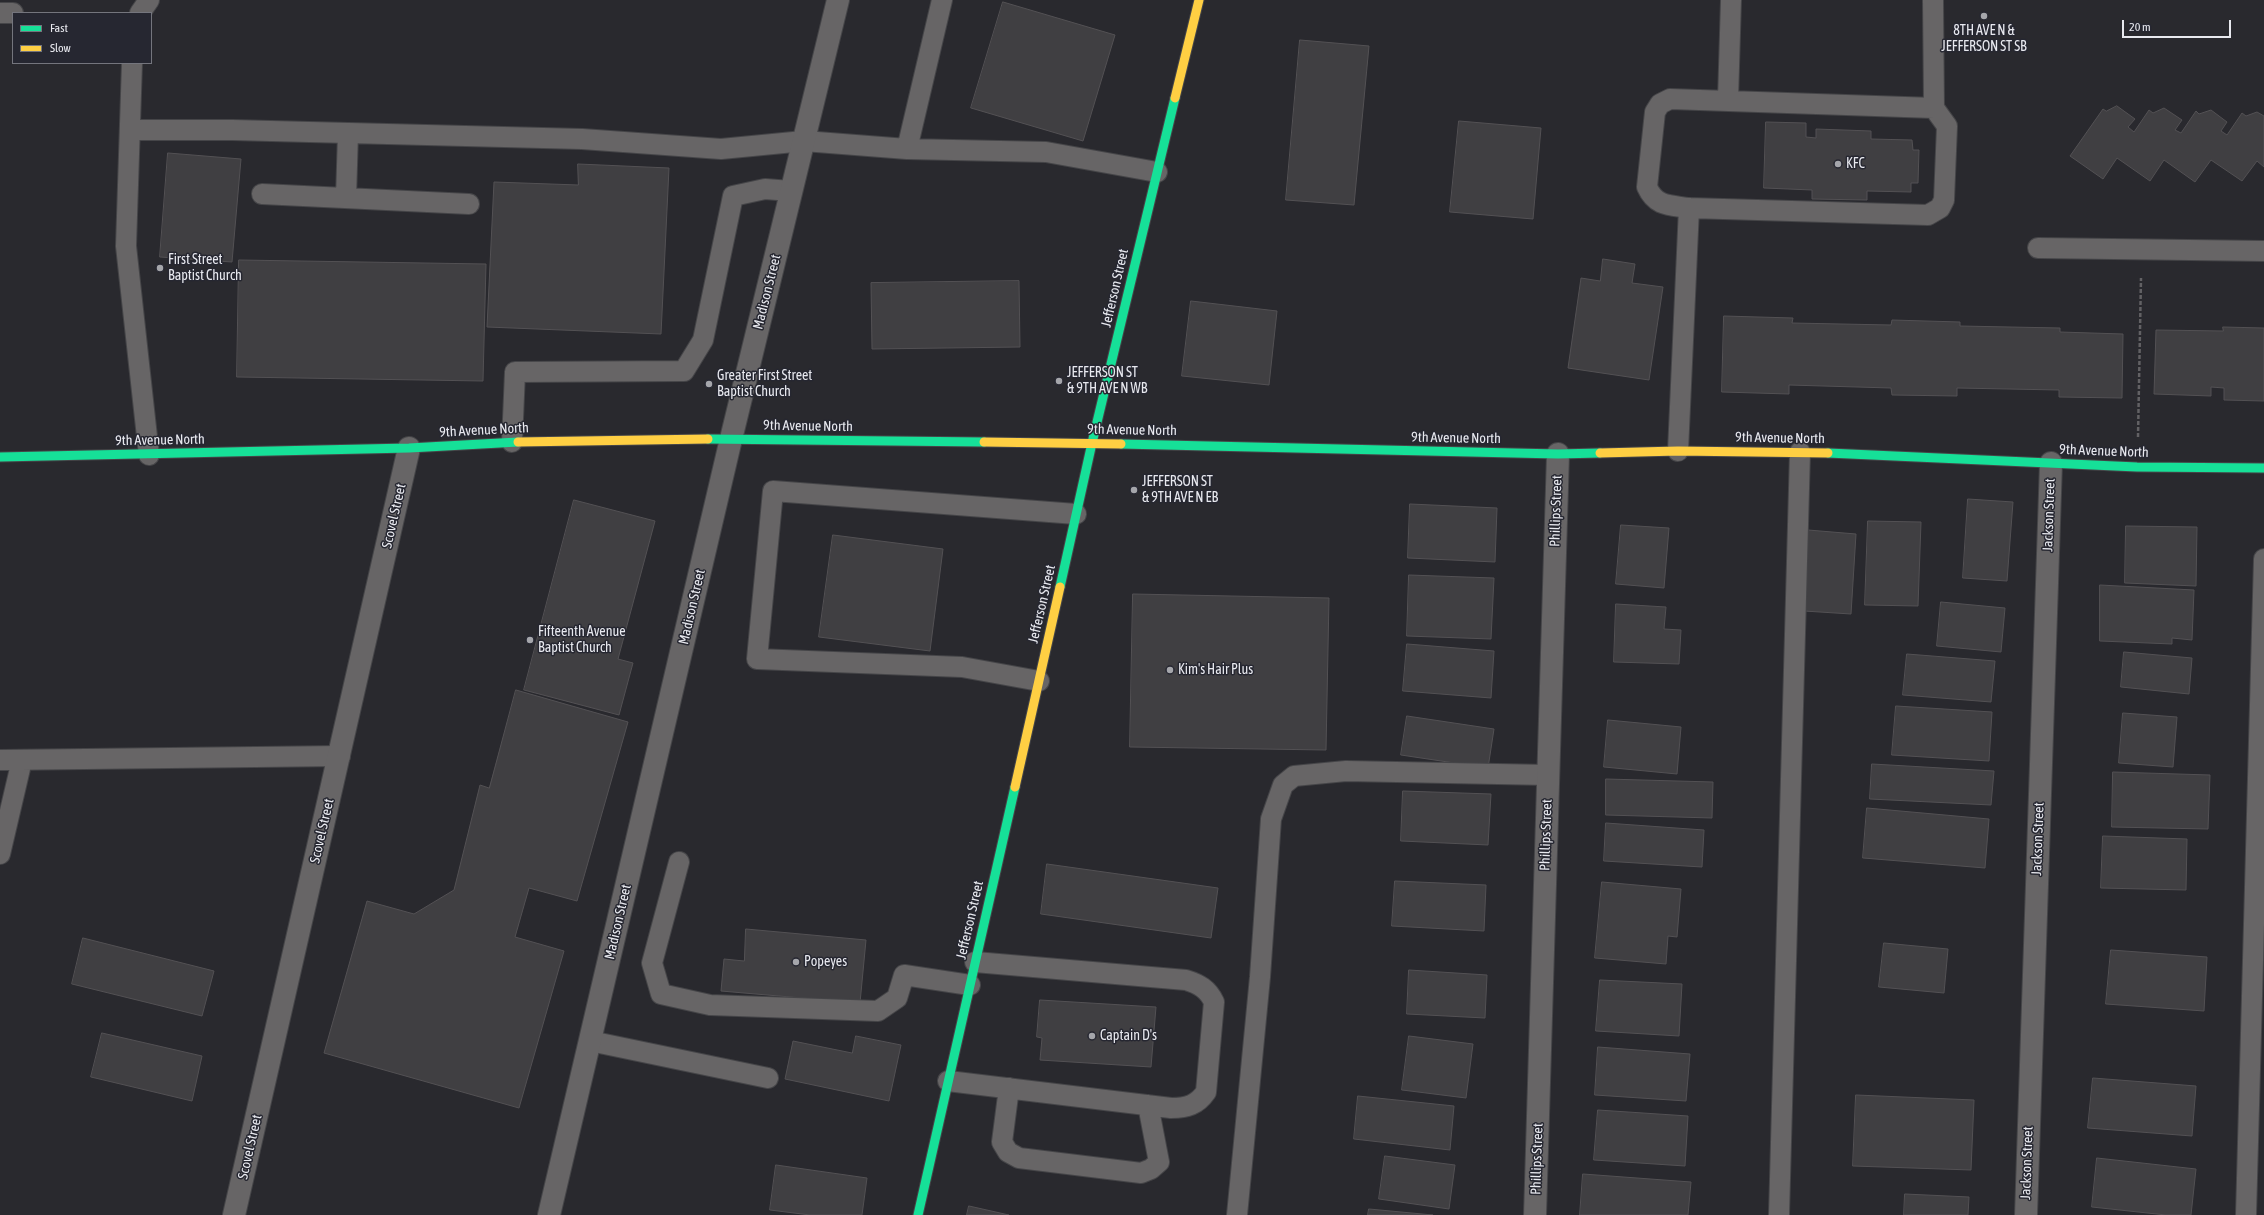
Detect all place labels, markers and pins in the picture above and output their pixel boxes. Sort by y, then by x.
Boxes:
marker: 8TH AVE N & JEFFERSON ST SB [1979,11,1989,21]
place label: 8TH AVE N & JEFFERSON ST SB [1941,23,2027,56]
place label: KFC [1846,156,1865,172]
marker: KFC [1833,159,1843,169]
place label: First Street Baptist Church [168,252,242,284]
marker: First Street Baptist Church [155,263,165,273]
place label: JEFFERSON ST & 9TH AVE N WB [1067,365,1147,398]
place label: Greater First Street Baptist Church [717,368,812,400]
marker: JEFFERSON ST & 9TH AVE N WB [1054,376,1064,386]
marker: Greater First Street Baptist Church [704,379,714,389]
place label: JEFFERSON ST & 9TH AVE N EB [1142,474,1218,506]
marker: JEFFERSON ST & 9TH AVE N EB [1129,485,1139,495]
place label: Fifteenth Avenue Baptist Church [538,624,626,656]
marker: Fifteenth Avenue Baptist Church [525,635,535,645]
place label: Kim's Hair Plus [1178,662,1253,678]
marker: Kim's Hair Plus [1165,665,1175,675]
place label: Popeyes [804,954,847,970]
marker: Popeyes [791,957,801,967]
place label: Captain D's [1100,1028,1157,1044]
marker: Captain D's [1087,1031,1097,1041]

